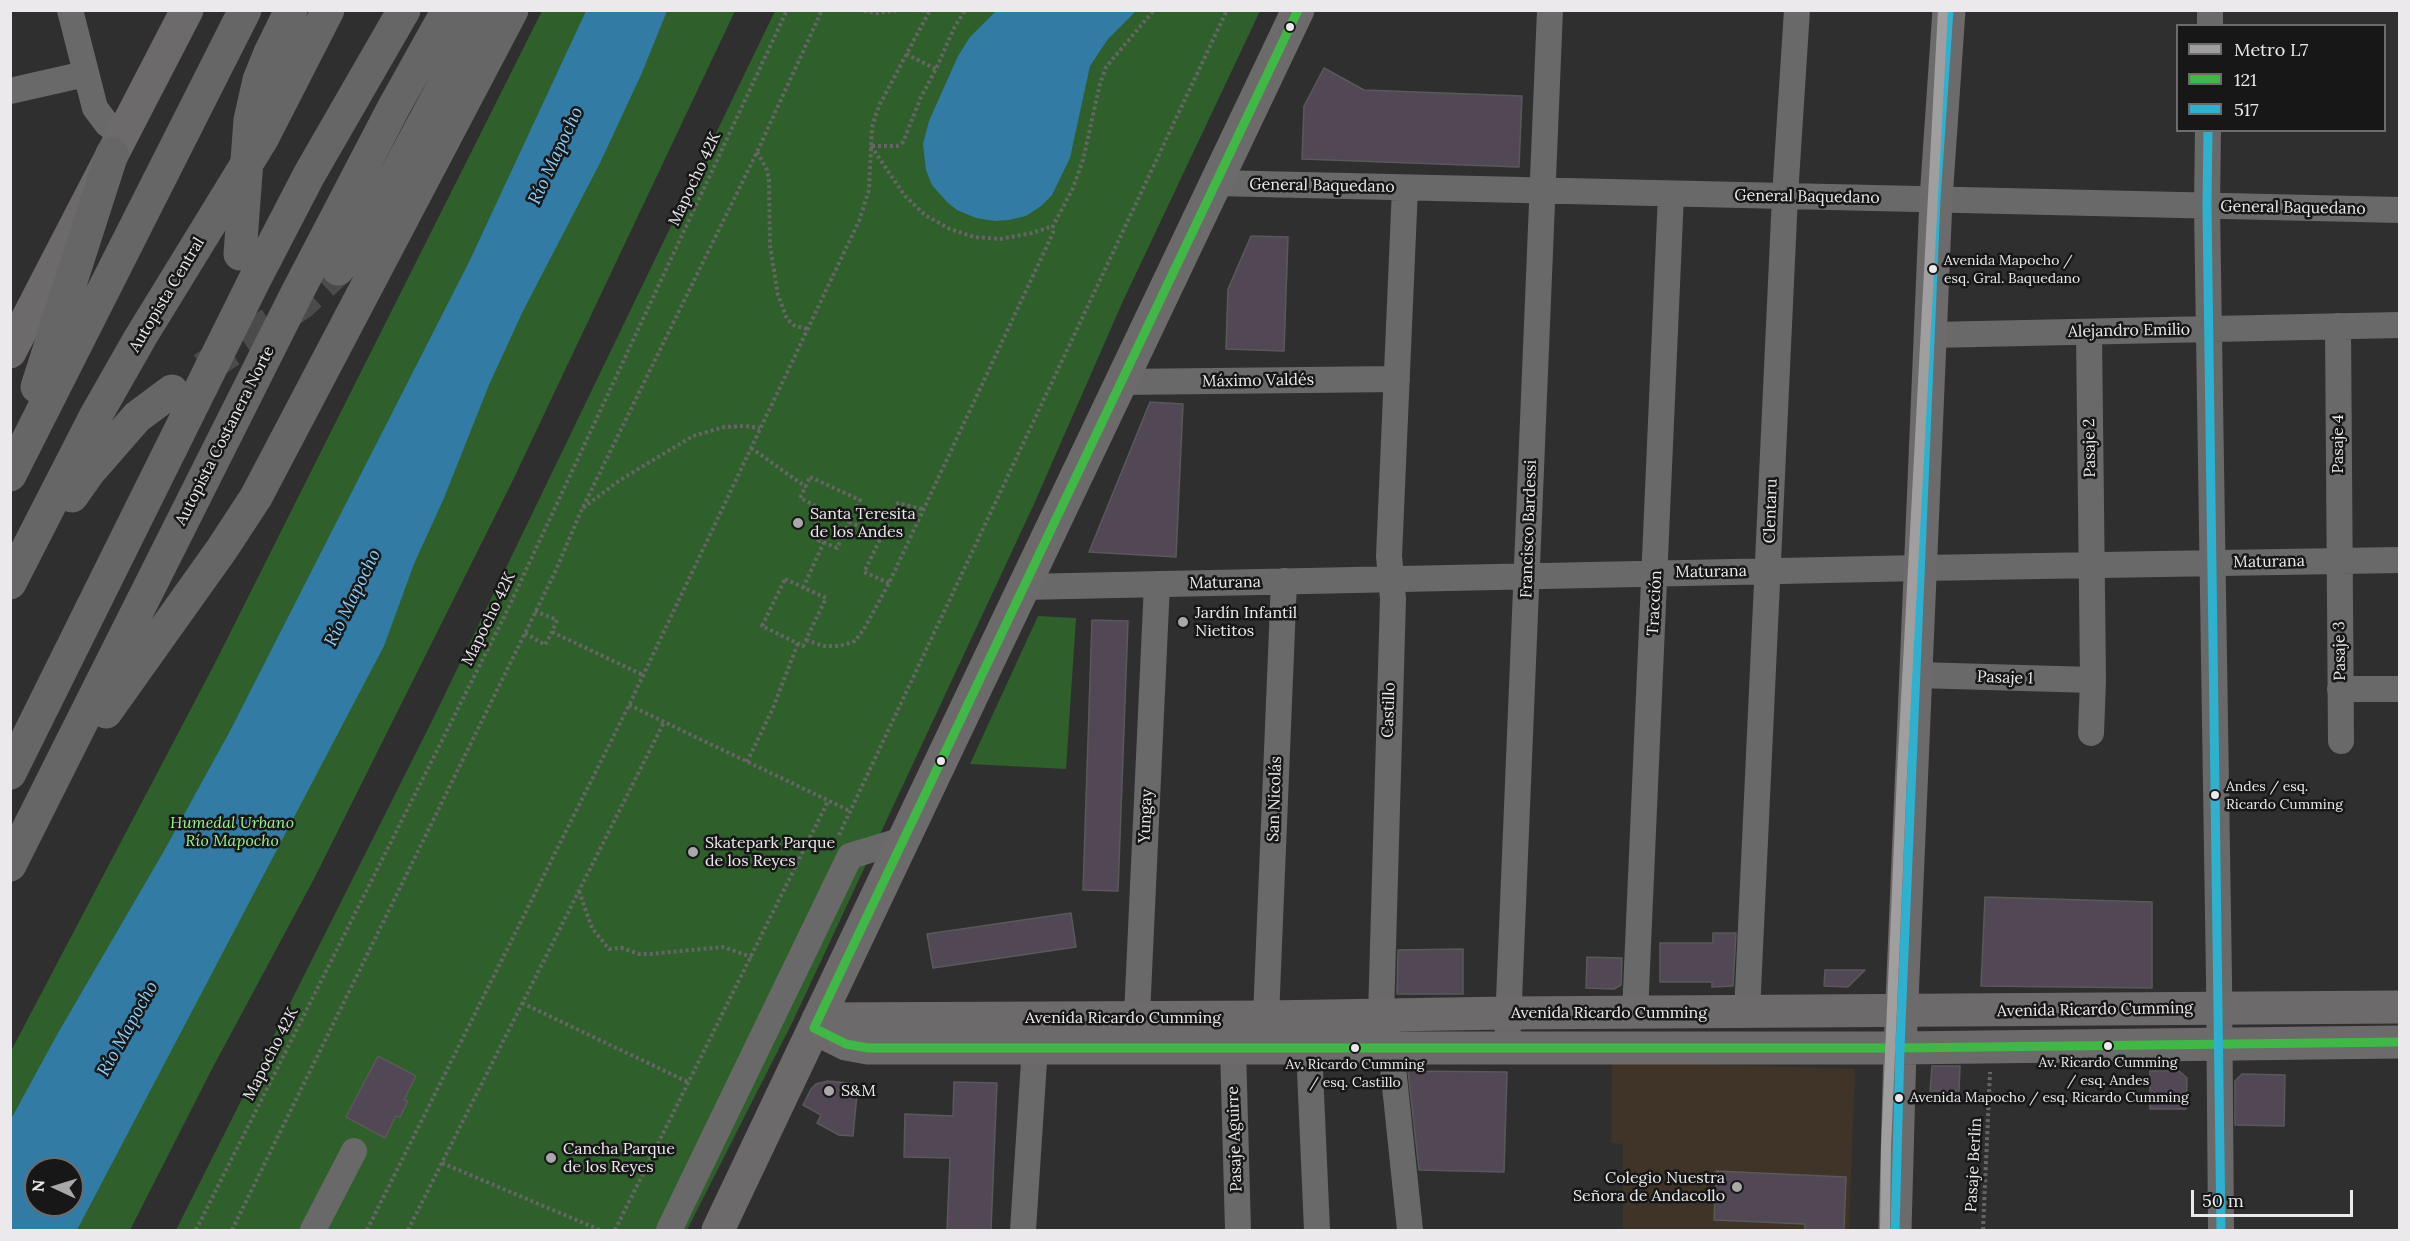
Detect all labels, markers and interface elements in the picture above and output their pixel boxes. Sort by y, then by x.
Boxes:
unlabelled marker [1284,21,1296,33]
legend [2176,24,2386,132]
text: Metro L7 [2234,38,2308,61]
text: 121 [2234,68,2257,91]
text: 517 [2234,98,2259,121]
water label: Río Mapocho [524,104,588,208]
street label: Mapocho 42K [665,129,725,229]
street label: General Baquedano [1249,175,1395,197]
street label: General Baquedano [1734,186,1880,208]
street label: General Baquedano [2220,197,2366,219]
street label: Autopista Central [125,234,209,356]
place label: Avenida Mapocho / esq. Gral. Baquedano [1944,253,2080,286]
marker: Avenida Mapocho / esq. Gral. Baquedano [1927,263,1939,275]
street label: Alejandro Emilio [2068,320,2190,342]
street label: Autopista Costanera Norte [171,343,279,529]
street label: Máximo Valdés [1202,370,1314,392]
street label: Pasaje 4 [2328,414,2348,474]
street label: Pasaje 2 [2080,418,2100,478]
street label: Francisco Bardessi [1517,460,1541,598]
street label: Clentaru [1760,478,1782,544]
place label: Santa Teresita de los Andes [810,504,916,542]
marker: Santa Teresita de los Andes [791,516,805,530]
water label: Río Mapocho [320,546,386,650]
street label: Maturana [2233,552,2305,572]
street label: Maturana [1675,562,1747,582]
street label: Mapocho 42K [458,569,520,669]
street label: Tracción [1644,570,1666,636]
street label: Maturana [1189,573,1261,593]
place label: Jardín Infantil Nietitos [1195,603,1297,641]
marker: Jardín Infantil Nietitos [1176,615,1190,629]
street label: Pasaje 3 [2330,621,2350,681]
street label: Pasaje 1 [1976,667,2034,689]
street label: Castillo [1378,682,1400,738]
unlabelled marker [935,755,947,767]
street label: San Nicolás [1264,756,1286,842]
place label: Andes / esq. Ricardo Cumming [2226,779,2343,812]
street label: Yungay [1135,789,1157,843]
marker: Andes / esq. Ricardo Cumming [2209,789,2221,801]
park label: Humedal Urbano Río Mapocho [170,813,294,851]
place label: Skatepark Parque de los Reyes [705,833,835,871]
marker: Skatepark Parque de los Reyes [686,845,700,859]
water label: Río Mapocho [93,978,163,1080]
street label: Avenida Ricardo Cumming [1997,999,2193,1021]
street label: Avenida Ricardo Cumming [1511,1003,1707,1023]
street label: Mapocho 42K [239,1004,303,1104]
street label: Avenida Ricardo Cumming [1025,1008,1221,1028]
marker: Av. Ricardo Cumming / esq. Andes [2102,1040,2114,1052]
marker: Av. Ricardo Cumming / esq. Castillo [1349,1042,1361,1054]
place label: Av. Ricardo Cumming / esq. Andes [2038,1055,2178,1088]
place label: Av. Ricardo Cumming / esq. Castillo [1285,1057,1425,1090]
place label: S&M [841,1081,876,1101]
marker: S&M [822,1084,836,1098]
street label: Pasaje Aguirre [1224,1086,1246,1192]
place label: Avenida Mapocho / esq. Ricardo Cumming [1910,1090,2189,1106]
marker: Avenida Mapocho / esq. Ricardo Cumming [1893,1092,1905,1104]
street label: Pasaje Berlín [1962,1117,1986,1213]
place label: Cancha Parque de los Reyes [563,1139,675,1177]
marker: Cancha Parque de los Reyes [544,1151,558,1165]
north arrow [24,1157,84,1217]
place label: Colegio Nuestra Señora de Andacollo [1573,1168,1725,1206]
scale bar [2194,1178,2356,1216]
text: N [28,1179,48,1193]
marker: Colegio Nuestra Señora de Andacollo [1730,1180,1744,1194]
text: 50 m [2202,1189,2244,1212]

